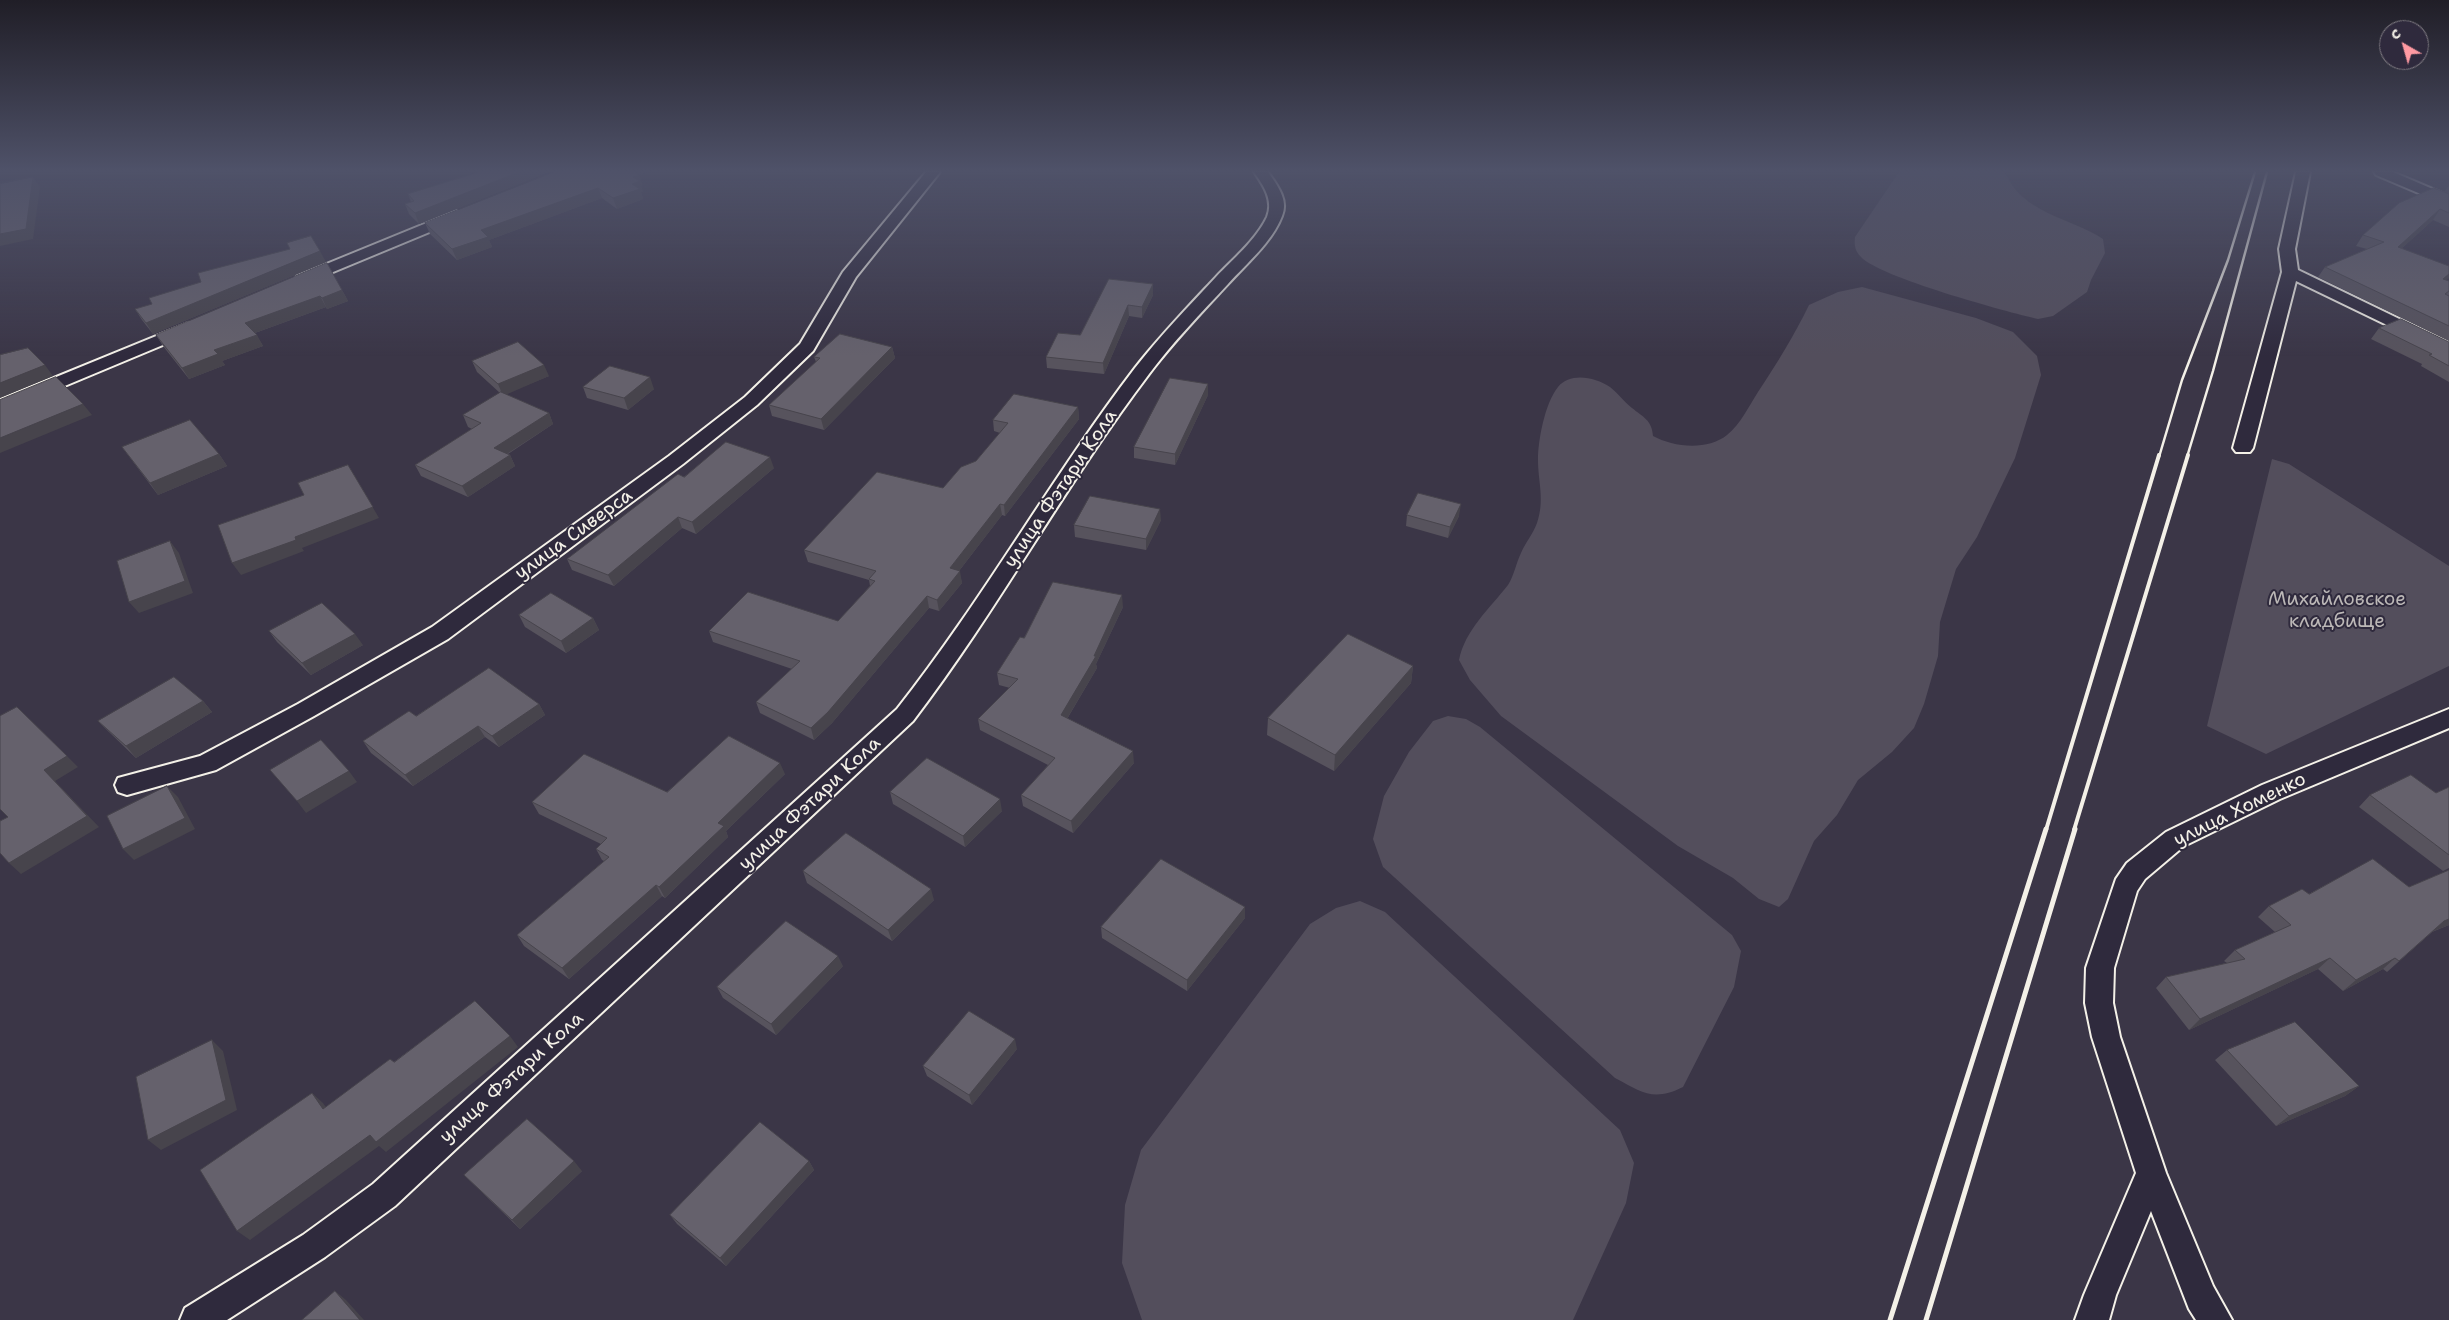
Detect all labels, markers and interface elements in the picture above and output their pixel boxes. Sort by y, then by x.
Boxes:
north arrow [2379,20,2429,70]
text: С [2386,24,2404,44]
street label: улица Фэтари Кола [1000,406,1122,572]
street label: улица Сиверса [511,485,637,585]
park label: Михайловское кладбище [2268,589,2406,633]
street label: улица Фэтари Кола [734,732,886,876]
street label: улица Хоменко [2170,768,2310,852]
street label: улица Фэтари Кола [435,1007,589,1149]

